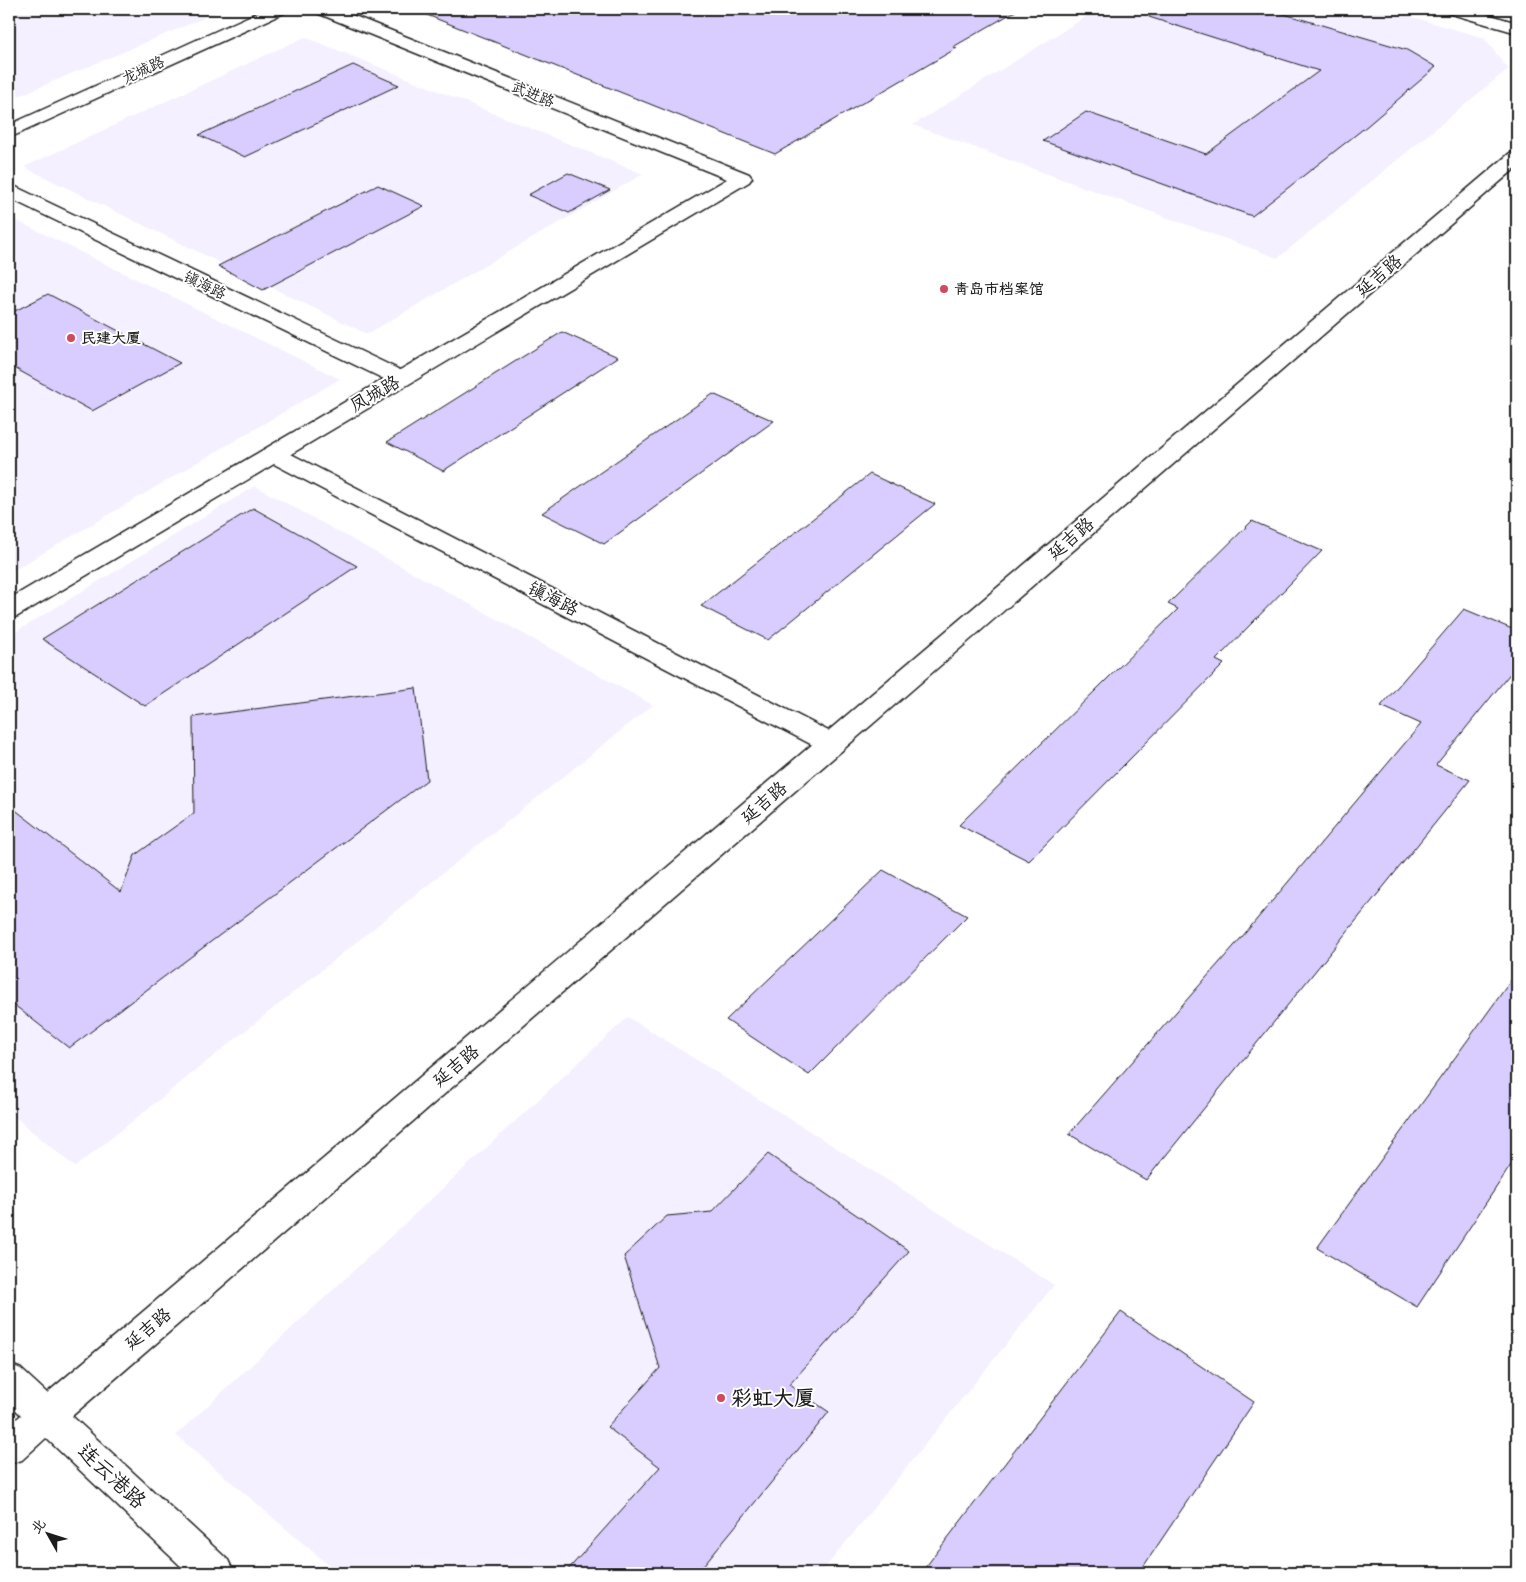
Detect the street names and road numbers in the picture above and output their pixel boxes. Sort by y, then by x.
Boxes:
street label: 龙城路 [119,52,167,88]
street label: 武进路 [509,77,557,111]
street label: 延吉路 [1352,250,1406,302]
street label: 镇海路 [181,267,229,303]
street label: 凤城路 [346,371,404,417]
street label: 延吉路 [1044,513,1098,565]
street label: 镇海路 [524,577,582,621]
street label: 延吉路 [737,777,791,829]
street label: 延吉路 [429,1041,483,1091]
street label: 延吉路 [121,1304,175,1354]
street label: 连云港路 [73,1439,151,1513]

